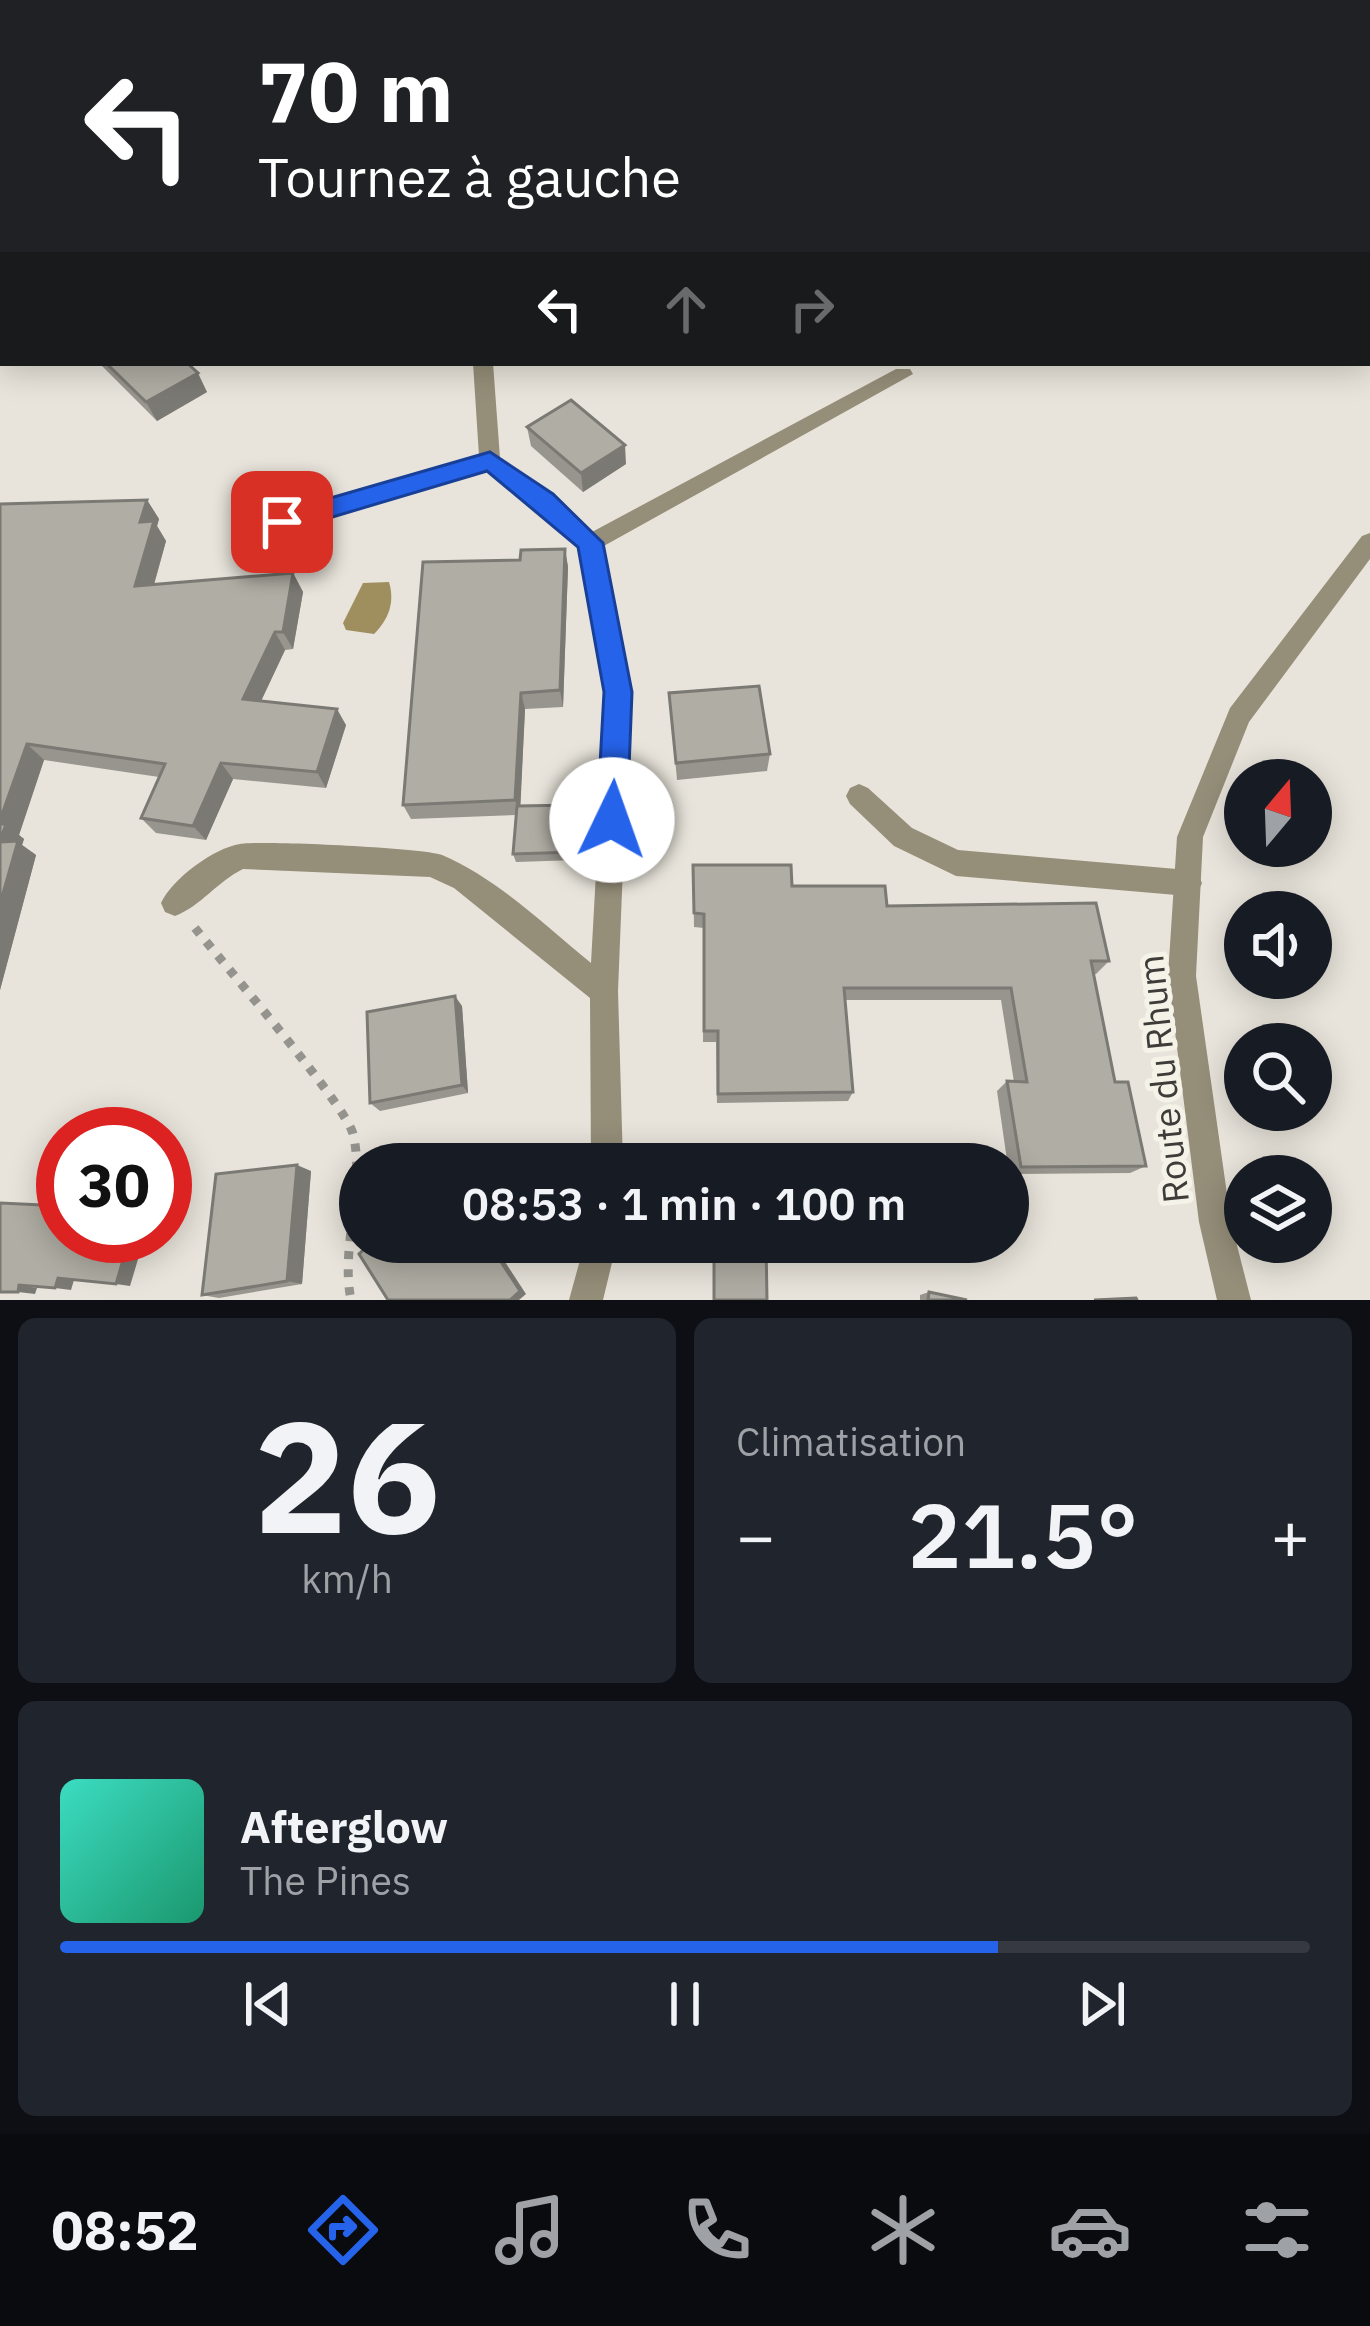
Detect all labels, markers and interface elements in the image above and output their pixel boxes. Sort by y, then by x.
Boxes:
text: 70 m [258,36,454,145]
icon: left [60,48,216,204]
text: Tournez à gauche [258,142,681,212]
icon: left [527,276,593,342]
icon: ahead [653,276,719,342]
icon: right [779,276,845,342]
pin [231,471,333,573]
icon: arrive [249,489,315,555]
position arrow [549,757,675,883]
north arrow [1224,759,1332,867]
map controls [1224,759,1332,1263]
button: sound [1224,891,1332,999]
street label: Route du Rhum [1126,953,1199,1205]
button: search [1224,1023,1332,1131]
speed limit sign: 30 [36,1107,192,1263]
button: layers [1224,1155,1332,1263]
text: 08:53 · 1 min · 100 m [462,1174,906,1232]
text: 26 [253,1373,441,1576]
text: Climatisation [736,1416,966,1467]
text: 21.5° [907,1476,1139,1593]
text: − [736,1492,776,1578]
text: + [1270,1492,1310,1578]
text: km/h [301,1553,393,1604]
text: Afterglow [240,1797,448,1855]
text: The Pines [240,1855,411,1906]
icon: previous [235,1971,301,2037]
icon: pause [652,1971,718,2037]
icon: next [1069,1971,1135,2037]
icon: directions [301,2188,385,2272]
icon: music [488,2188,572,2272]
icon: phone [675,2188,759,2272]
icon: climate [861,2188,945,2272]
icon: car [1048,2188,1132,2272]
icon: filters [1235,2188,1319,2272]
text: 08:52 [51,2195,199,2265]

